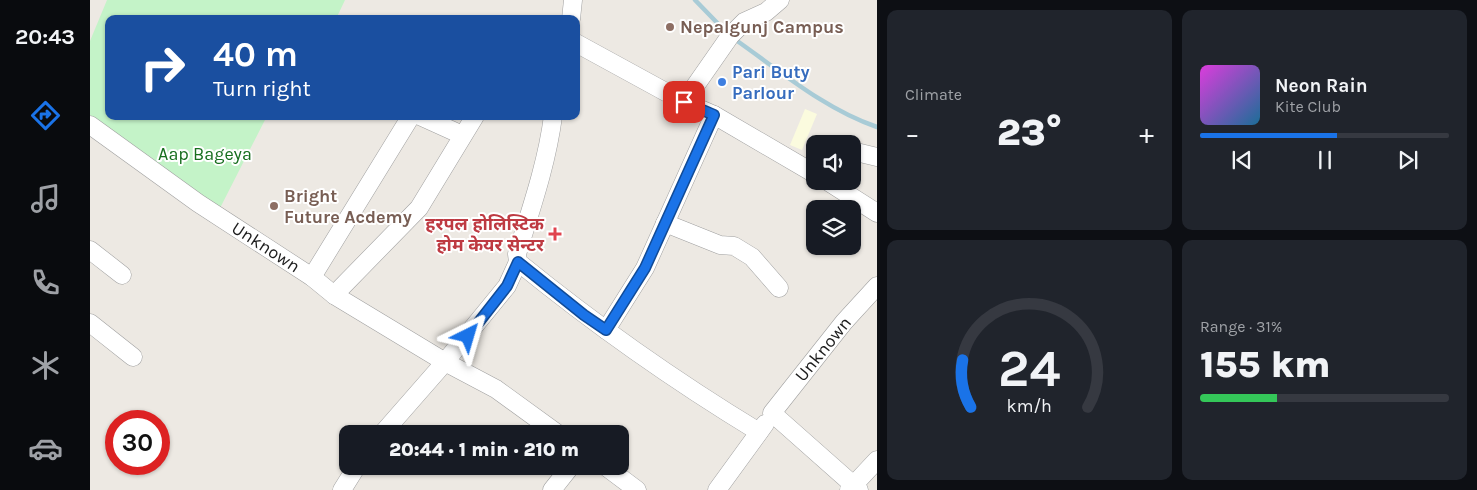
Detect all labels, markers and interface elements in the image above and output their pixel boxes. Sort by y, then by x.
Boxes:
place label: Nepalgunj Campus [680,16,844,38]
marker: Nepalgunj Campus [664,21,676,33]
text: 20:43 [15,24,75,50]
text: 40 m [213,34,298,75]
icon: right [130,35,195,100]
place label: Pari Buty Parlour [732,61,810,104]
text: Neon Rain [1275,75,1368,97]
text: Turn right [213,76,311,102]
marker: Pari Buty Parlour [716,76,728,88]
pin [663,81,705,123]
text: Climate [905,85,962,104]
icon: arrive [670,88,698,116]
text: Kite Club [1275,97,1341,116]
icon: directions [28,98,63,133]
text: 23° [997,110,1062,155]
text: − [905,117,920,150]
text: + [1139,117,1154,150]
map controls [806,135,861,255]
button: sound [806,135,861,190]
park label: Aap Bageya [158,143,252,165]
icon: previous [1228,146,1256,174]
icon: pause [1311,146,1339,174]
icon: next [1394,146,1422,174]
icon: music [28,181,63,216]
place label: Bright Future Acdemy [284,185,412,228]
marker: Bright Future Acdemy [268,200,280,212]
button: layers [806,200,861,255]
place label: हरपल होलिस्टिक होम केयर सेन्टर [425,213,545,256]
street label: Unknown [228,217,304,277]
marker: हरपल होलिस्टिक होम केयर सेन्टर [548,227,562,241]
icon: phone [28,265,63,300]
position arrow [441,309,493,361]
street label: Unknown [790,312,856,386]
text: Range · 31% [1200,317,1282,336]
text: 24 [998,338,1061,399]
text: 155 km [1200,342,1331,387]
icon: climate [28,348,63,383]
text: km/h [1007,396,1052,417]
speed limit sign: 30 [105,410,170,475]
icon: car [28,431,63,466]
text: 20:44 · 1 min · 210 m [389,439,579,461]

